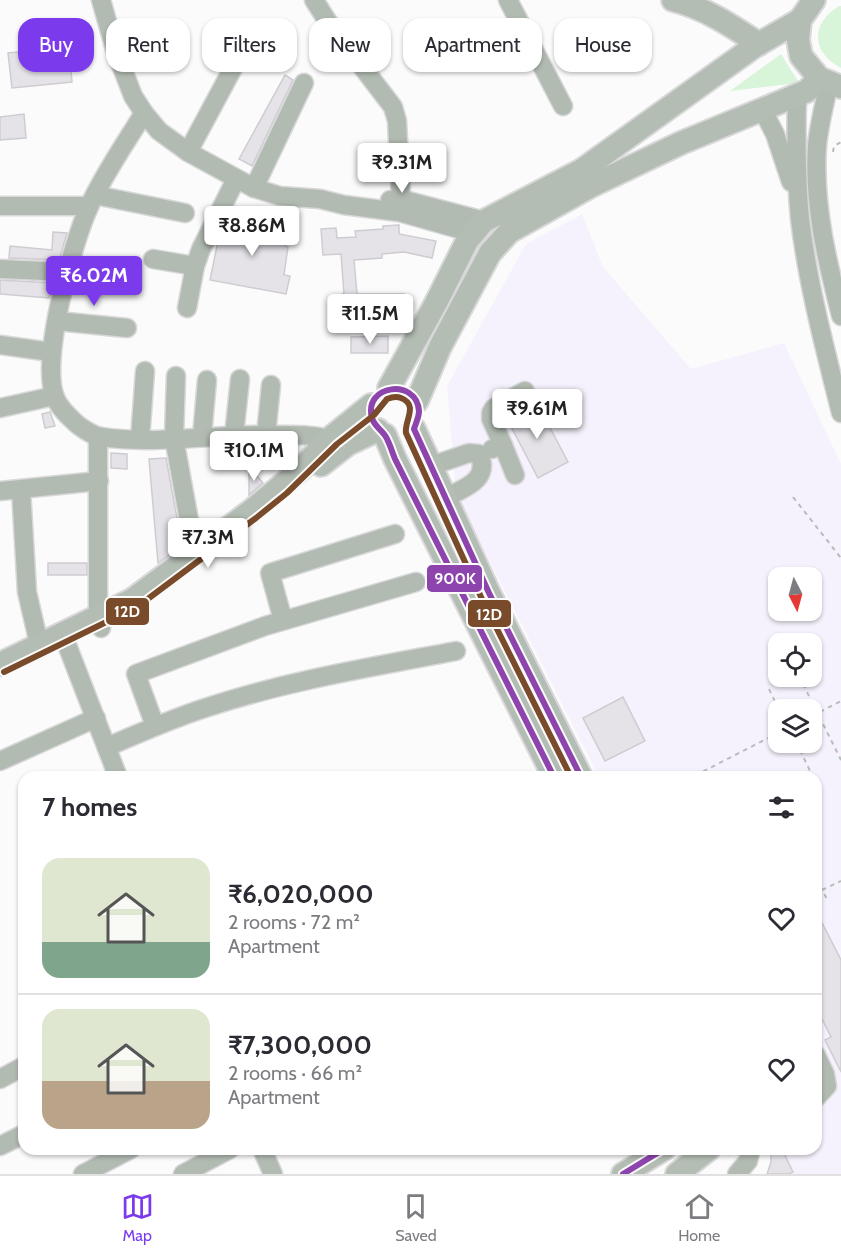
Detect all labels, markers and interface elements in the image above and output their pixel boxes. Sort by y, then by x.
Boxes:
chip: Buy [18,18,94,72]
chip: Rent [106,18,190,72]
chip: Filters [202,18,297,72]
chip: New [309,18,391,72]
chip: Apartment [403,18,542,72]
chip: House [554,18,652,72]
pin: ₹9.31M [353,143,451,194]
text: ₹9.31M [371,150,433,174]
pin: ₹8.86M [203,206,301,257]
text: ₹8.86M [218,213,286,237]
pin: ₹6.02M [45,256,143,307]
text: ₹6.02M [60,263,128,287]
pin: ₹11.5M [321,294,419,345]
text: ₹11.5M [341,301,399,325]
pin: ₹9.61M [488,389,586,440]
text: ₹9.61M [506,396,568,420]
pin: ₹10.1M [205,431,303,482]
text: ₹10.1M [224,438,284,462]
pin: ₹7.3M [166,518,250,569]
text: ₹7.3M [182,525,234,549]
line badge: 900K [426,564,483,593]
north arrow [768,567,822,621]
map controls [768,567,822,753]
text: 900K [434,569,476,588]
line badge: 12D [105,597,150,626]
line badge: 12D [467,599,512,628]
text: 12D [114,602,140,621]
text: 12D [476,605,502,624]
button: locate [768,633,822,687]
button: layers [768,699,822,753]
text: 7 homes [42,791,137,823]
icon: filters [765,791,798,824]
text: ₹6,020,000 [228,878,374,910]
icon: home [90,882,162,954]
icon: heart [765,902,798,935]
text: 2 rooms · 72 m² [228,910,360,934]
text: Apartment [228,934,320,958]
text: ₹7,300,000 [228,1029,372,1061]
icon: home [90,1033,162,1105]
icon: heart [765,1053,798,1086]
text: 2 rooms · 66 m² [228,1061,362,1085]
text: Apartment [228,1085,320,1109]
tab: Map [121,1190,154,1245]
tab: Saved [395,1190,437,1245]
tab: Home [678,1190,720,1245]

